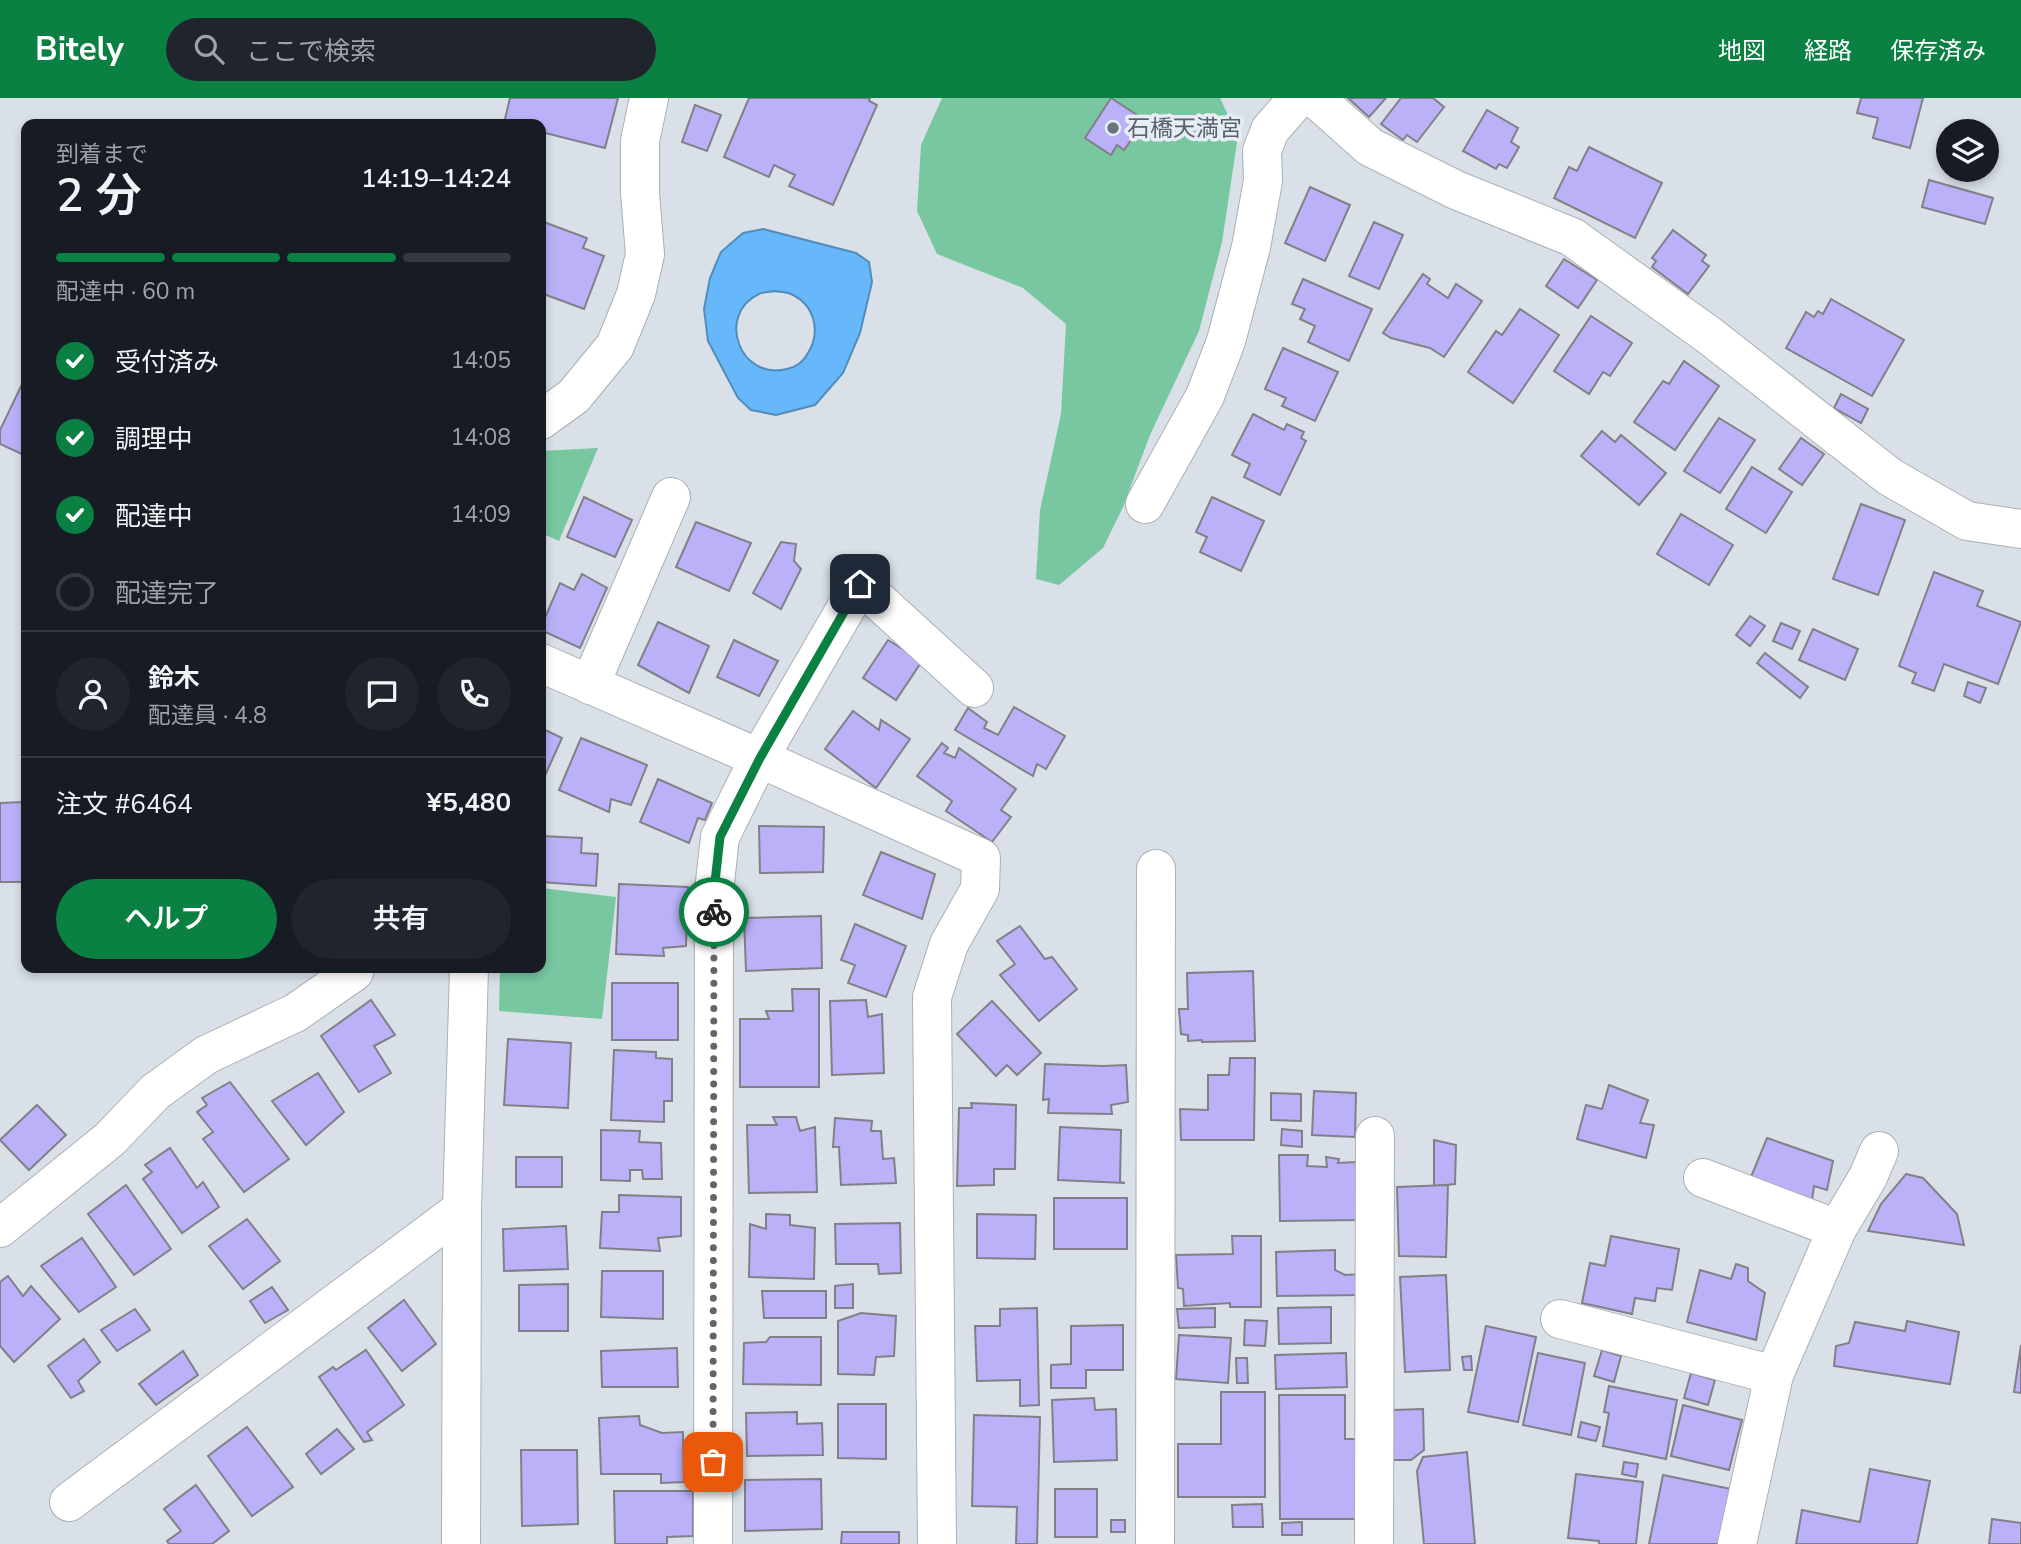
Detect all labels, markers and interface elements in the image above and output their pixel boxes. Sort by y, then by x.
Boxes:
search box [166,18,656,81]
text: Bitely [35,27,124,72]
icon: search [190,30,228,68]
text: ここで検索 [246,34,376,69]
text: 地図 [1718,35,1766,67]
text: 経路 [1804,35,1852,67]
text: 保存済み [1890,35,1986,67]
place label: 石橋天満宮 [1127,113,1242,144]
map controls [1936,119,1999,182]
button: layers [1936,119,1999,182]
marker: 石橋天満宮 [1105,120,1121,136]
text: 到着まで [56,139,148,170]
text: 14:19–14:24 [361,161,511,196]
text: 2 分 [56,164,142,227]
text: 配達中 · 60 m [56,276,195,307]
icon: check [56,342,94,380]
text: 受付済み [115,345,219,380]
text: 14:05 [451,345,511,376]
icon: check [56,419,94,457]
text: 調理中 [115,422,193,457]
text: 14:08 [451,422,511,453]
icon: check [56,496,94,534]
text: 配達中 [115,499,193,534]
text: 14:09 [451,499,511,530]
pin [830,554,890,614]
icon: home [841,565,879,603]
text: 配達完了 [115,576,219,611]
button: person [56,657,130,731]
button: chat [345,657,419,731]
button: phone [437,657,511,731]
text: 鈴木 [148,661,200,696]
text: 配達員 · 4.8 [148,700,267,731]
text: ¥5,480 [427,785,511,820]
text: 注文 #6464 [56,787,193,822]
courier [679,877,749,947]
button: ヘルプ [56,879,277,959]
button: 共有 [291,879,511,959]
icon: bike [695,893,733,931]
pin [683,1432,743,1492]
icon: bag [694,1443,732,1481]

